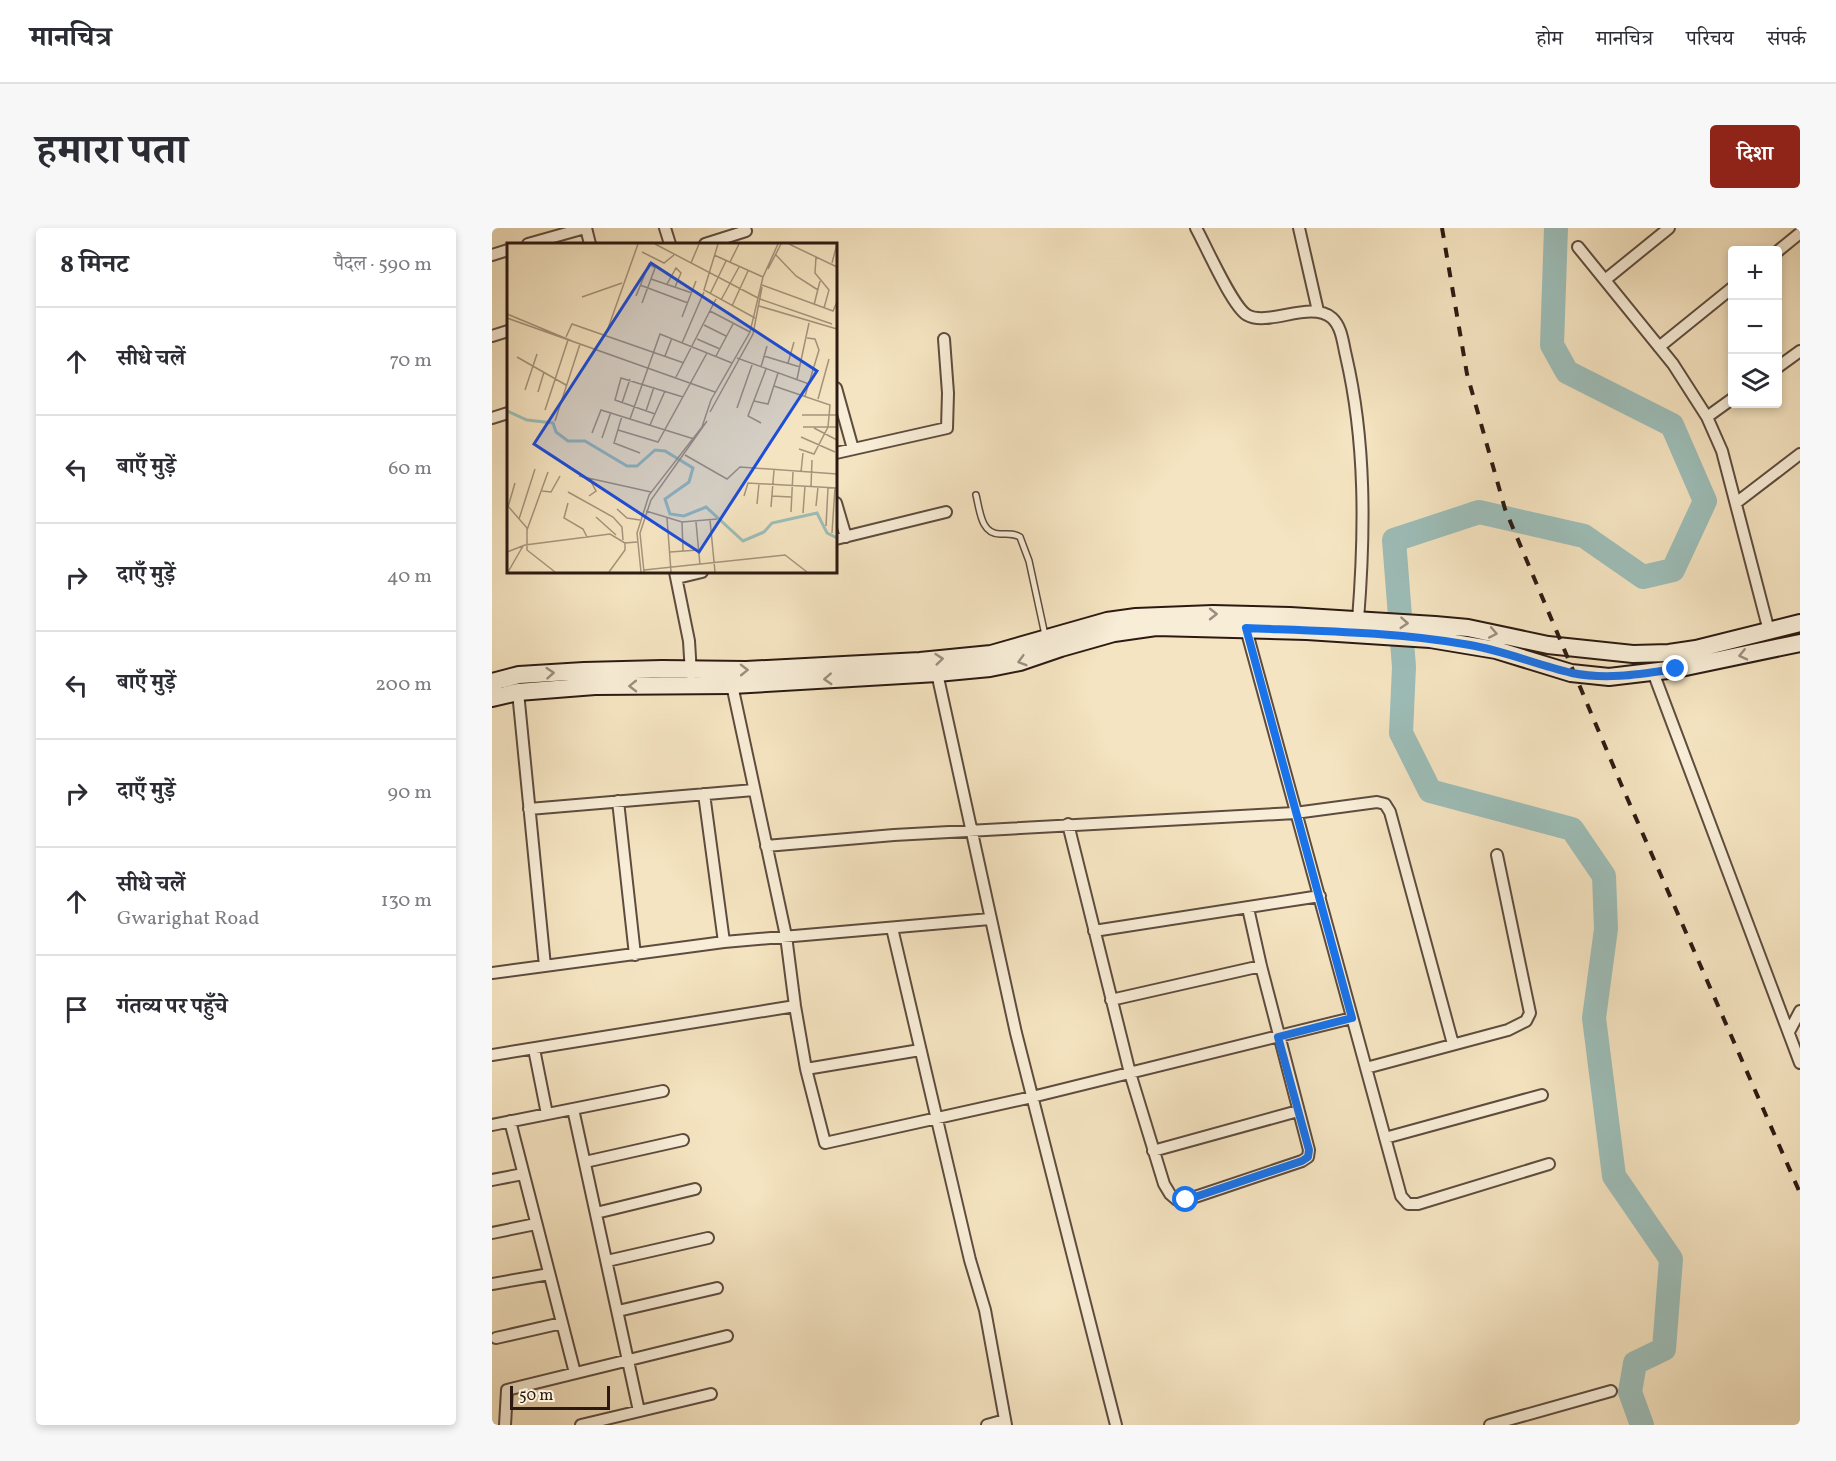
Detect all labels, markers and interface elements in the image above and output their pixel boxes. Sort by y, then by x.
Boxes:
text: मानचित्र [30,19,112,58]
text: होम [1536,25,1563,54]
text: मानचित्र [1596,25,1653,54]
text: परिचय [1686,25,1734,54]
text: संपर्क [1767,25,1806,54]
text: हमारा पता [36,123,187,182]
button: दिशा [1710,125,1800,188]
inset map [507,243,837,573]
map controls [1728,246,1782,408]
button: + [1728,246,1782,300]
text: 8 मिनट [60,247,129,283]
text: पैदल · 590 m [334,251,432,279]
button: − [1728,300,1782,354]
text: सीधे चलें [117,344,185,375]
icon: ahead [60,345,93,378]
text: 70 m [389,347,432,375]
button: layers [1728,354,1782,408]
text: बाएँ मुड़ें [117,452,176,483]
icon: left [60,453,93,486]
text: 60 m [388,455,432,483]
text: दाएँ मुड़ें [117,560,175,591]
icon: right [60,561,93,594]
text: 40 m [387,563,432,591]
one-way arrow [1208,608,1217,620]
one-way arrow [1400,616,1409,629]
one-way arrow [1488,626,1498,639]
one-way arrow [1738,648,1748,661]
one-way arrow [935,654,944,666]
one-way arrow [1017,654,1028,666]
route end [1662,655,1688,681]
one-way arrow [740,664,749,676]
one-way arrow [545,667,554,680]
text: बाएँ मुड़ें [117,668,176,699]
icon: left [60,669,93,702]
text: 200 m [375,671,432,699]
one-way arrow [824,673,833,686]
one-way arrow [629,679,638,692]
text: दाएँ मुड़ें [117,776,175,807]
icon: right [60,777,93,810]
text: 90 m [388,779,432,807]
text: सीधे चलें [117,870,185,901]
icon: ahead [60,885,93,918]
text: 130 m [381,887,432,915]
text: Gwarighat Road [117,905,259,933]
text: गंतव्य पर पहुँचे [117,992,228,1023]
icon: arrive [60,993,93,1026]
route start [1172,1186,1198,1212]
scale bar [510,1383,610,1410]
text: 50 m [519,1385,553,1407]

